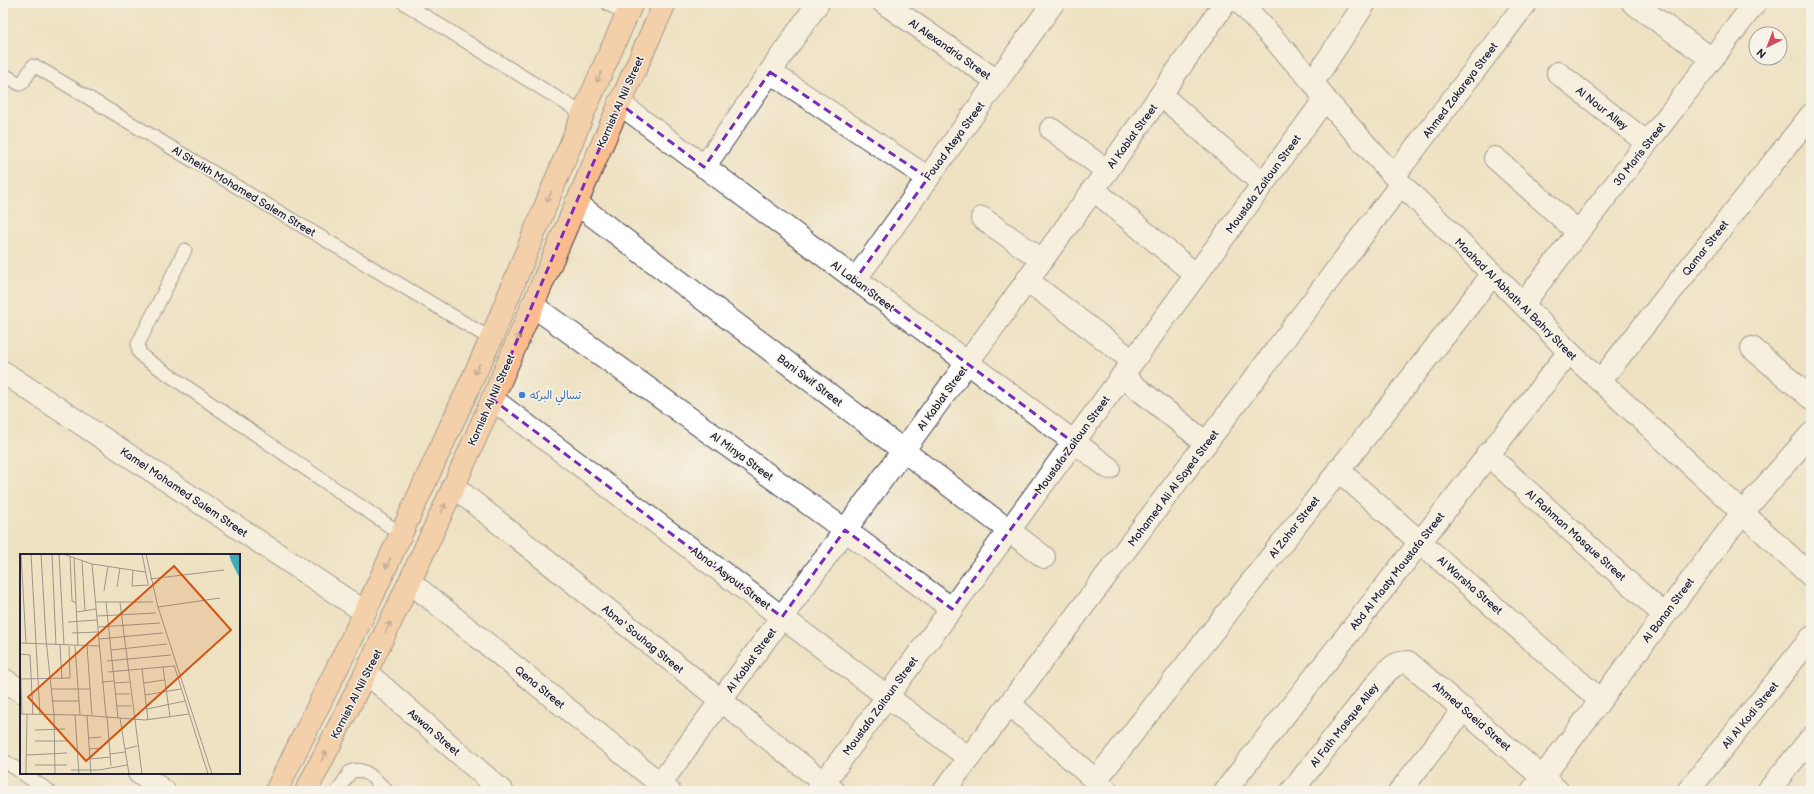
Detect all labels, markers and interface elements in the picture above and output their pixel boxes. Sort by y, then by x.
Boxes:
street label: Al Alexandria Street [906,16,994,83]
north arrow [1748,26,1788,66]
street label: Ahmed Zakareya Street [1420,40,1501,141]
text: N [1754,45,1769,61]
street label: Kornish Al Nil Street [594,54,647,150]
one-way arrow [595,71,602,83]
street label: Al Nour Alley [1573,84,1630,133]
street label: Fouad Ateya Street [922,99,988,183]
street label: Al Kablat Street [1105,101,1160,171]
street label: 30 Maris Street [1611,120,1669,189]
street label: Moustafa Zaitoun Street [1223,132,1304,236]
street label: Al Sheikh Mohamed Salem Street [170,143,318,240]
one-way arrow [545,191,552,203]
street label: Qamar Street [1680,217,1732,279]
street label: Maahad Al Abhath Al Bahry Street [1452,236,1580,363]
street label: Al Laban Street [828,258,897,315]
one-way arrow [514,333,522,345]
street label: Kornish Al Nil Street [465,352,518,448]
street label: Bani Swif Street [775,352,845,410]
one-way arrow [473,362,480,374]
street label: Al Kablat Street [915,363,970,433]
place label: تسالي البركه [530,389,582,406]
marker: تسالي البركه [517,390,527,400]
street label: Moustafa Zaitoun Street [1032,393,1113,497]
street label: Mohamed Ali Al Sayed Street [1125,427,1222,549]
street label: Al Minya Street [708,429,776,484]
street label: Kamel Mohamed Salem Street [118,445,250,540]
street label: Al Rahman Mosque Street [1523,487,1629,584]
street label: Al Zohor Street [1266,494,1323,561]
one-way arrow [439,504,447,516]
street label: Abd Al Maaty Moustafa Street [1347,509,1448,633]
street label: Abna' Asyout Street [688,544,773,613]
inset map [20,554,240,774]
street label: Al Warsha Street [1434,554,1505,618]
one-way arrow [384,557,391,569]
street label: Al Banan Street [1640,575,1697,645]
street label: Abna' Souhag Street [599,603,687,677]
one-way arrow [385,622,393,634]
street label: Al Kablat Street [724,625,779,695]
street label: Kornish Al Nil Street [328,647,385,741]
street label: Moustafa Zaitoun Street [840,654,921,758]
street label: Qena Street [512,663,568,712]
street label: Ahmed Saeid Street [1430,679,1514,754]
street label: Ali Al Kodi Street [1720,679,1782,751]
street label: Al Fath Mosque Alley [1308,681,1381,770]
street label: Aswan Street [405,706,463,759]
one-way arrow [321,751,328,763]

